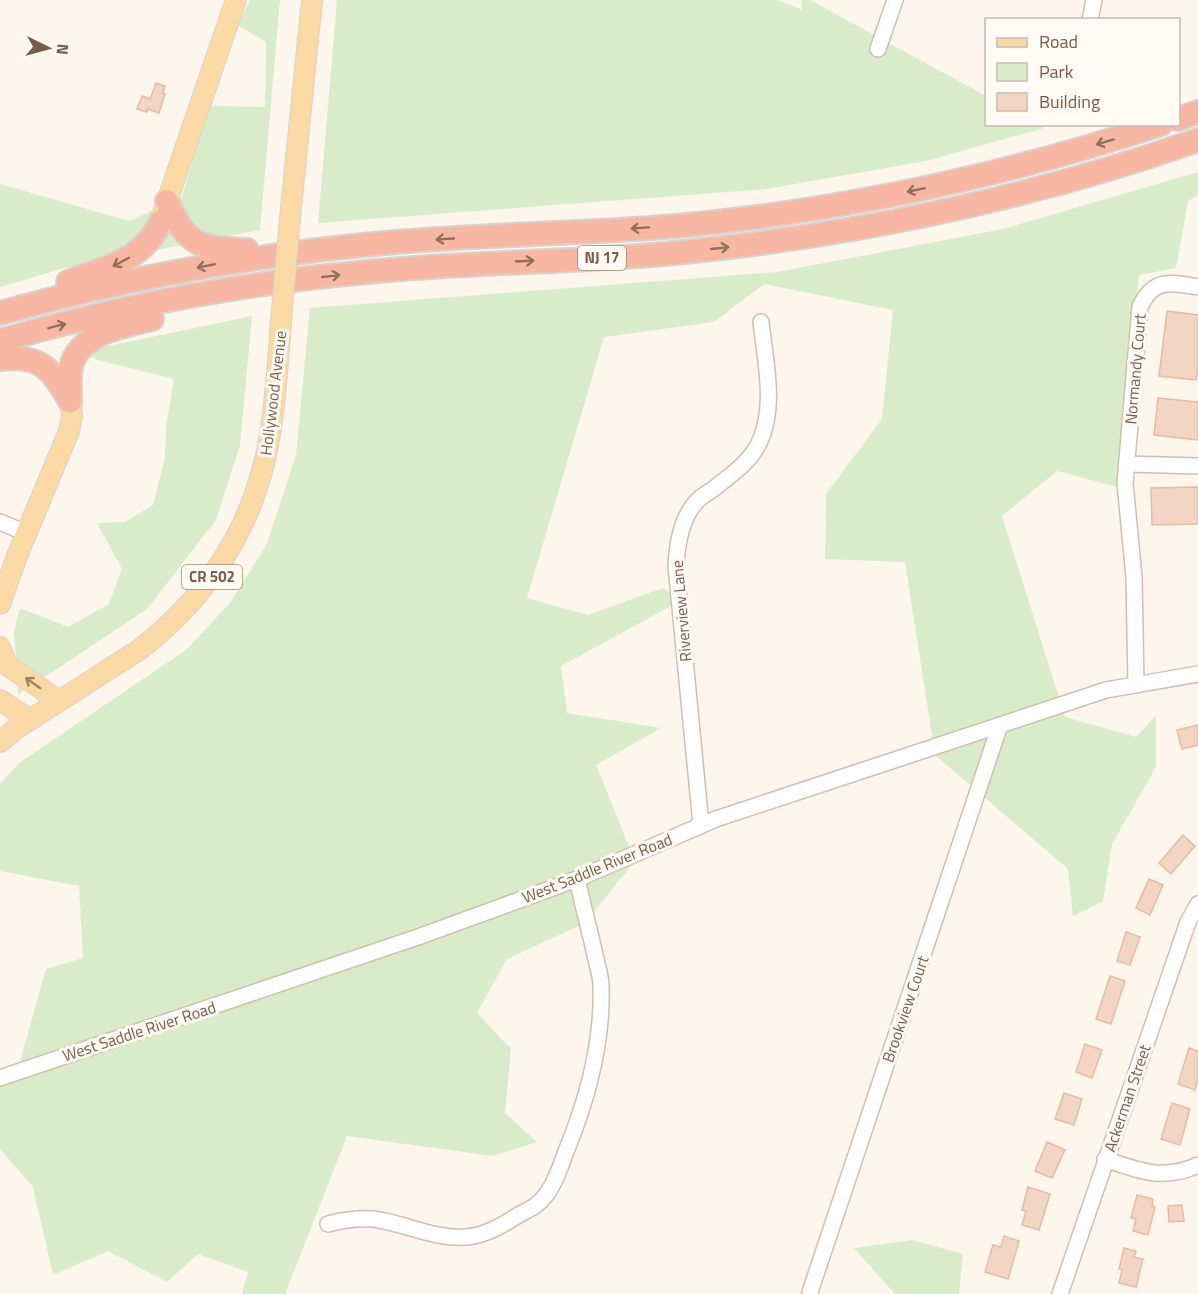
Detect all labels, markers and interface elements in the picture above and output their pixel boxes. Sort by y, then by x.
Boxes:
north arrow [18,18,78,78]
legend [985,18,1180,126]
text: Road [1039,28,1078,55]
text: N [51,43,75,56]
text: Park [1039,58,1074,85]
text: Building [1039,88,1100,115]
one-way arrow [1096,138,1115,149]
one-way arrow [907,185,926,197]
one-way arrow [630,223,650,234]
one-way arrow [436,233,456,244]
one-way arrow [709,242,729,253]
road number: NJ 17 [578,246,626,270]
one-way arrow [113,256,130,268]
one-way arrow [515,256,535,267]
one-way arrow [197,261,217,272]
one-way arrow [320,270,340,281]
street label: Normandy Court [1118,312,1152,425]
one-way arrow [47,320,66,332]
street label: Hollywood Avenue [253,329,293,457]
street label: Riverview Lane [665,559,697,663]
road number: CR 502 [182,565,242,589]
one-way arrow [25,677,42,689]
street label: West Saddle River Road [518,827,676,909]
street label: Brookview Court [876,952,935,1066]
street label: West Saddle River Road [59,995,219,1067]
street label: Ackerman Street [1097,1041,1157,1155]

